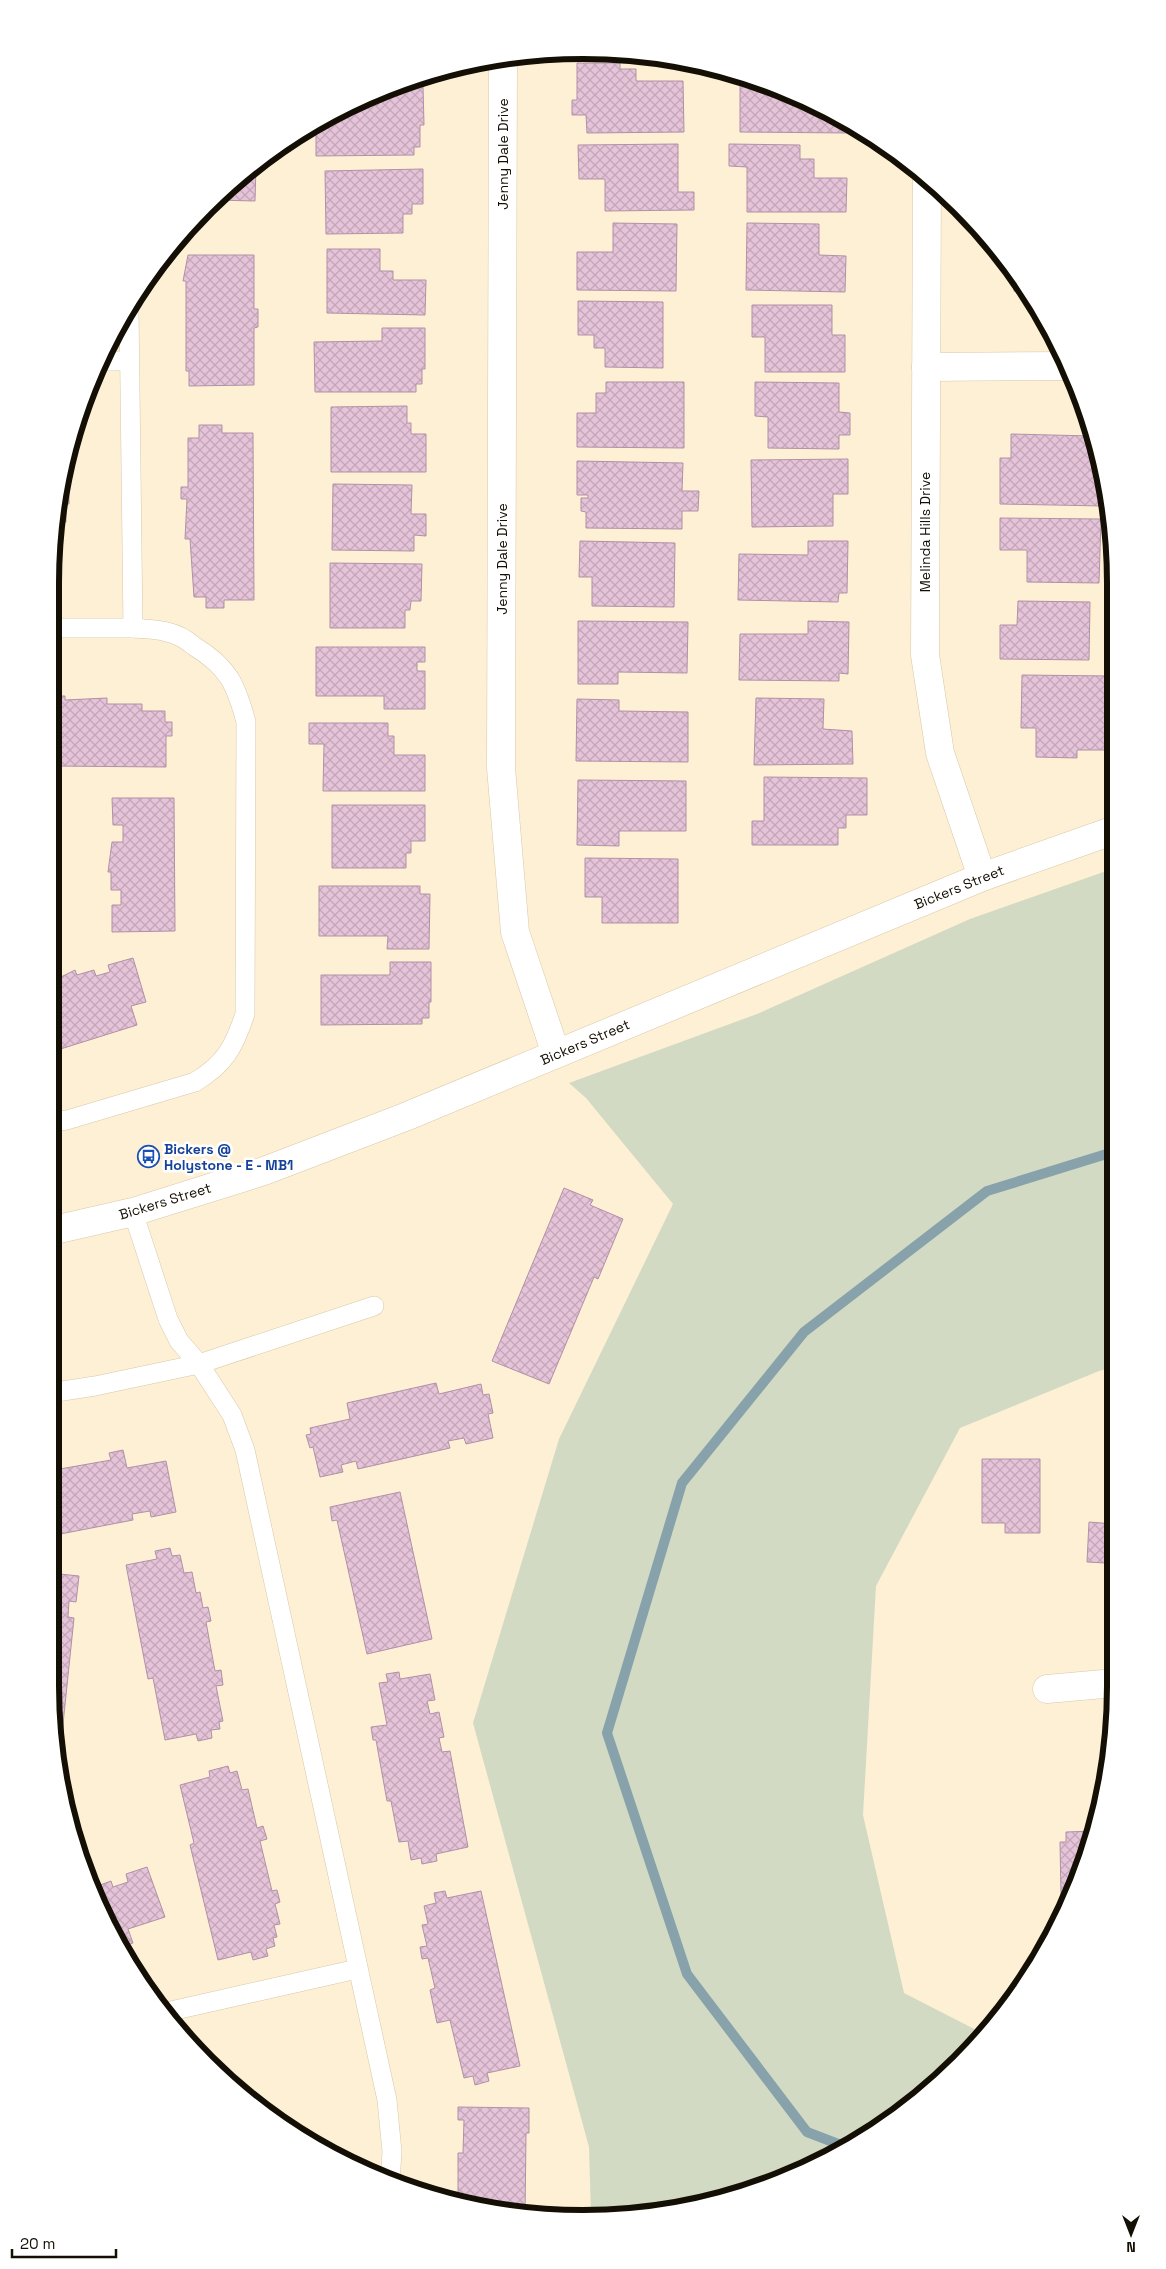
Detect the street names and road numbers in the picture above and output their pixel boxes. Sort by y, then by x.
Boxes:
street label: Jenny Dale Drive [494,98,512,210]
street label: Melinda Hills Drive [916,472,934,592]
street label: Jenny Dale Drive [493,503,511,615]
street label: Bickers Street [911,861,1007,913]
street label: Bickers Street [538,1015,632,1069]
street label: Bickers Street [117,1178,213,1224]

